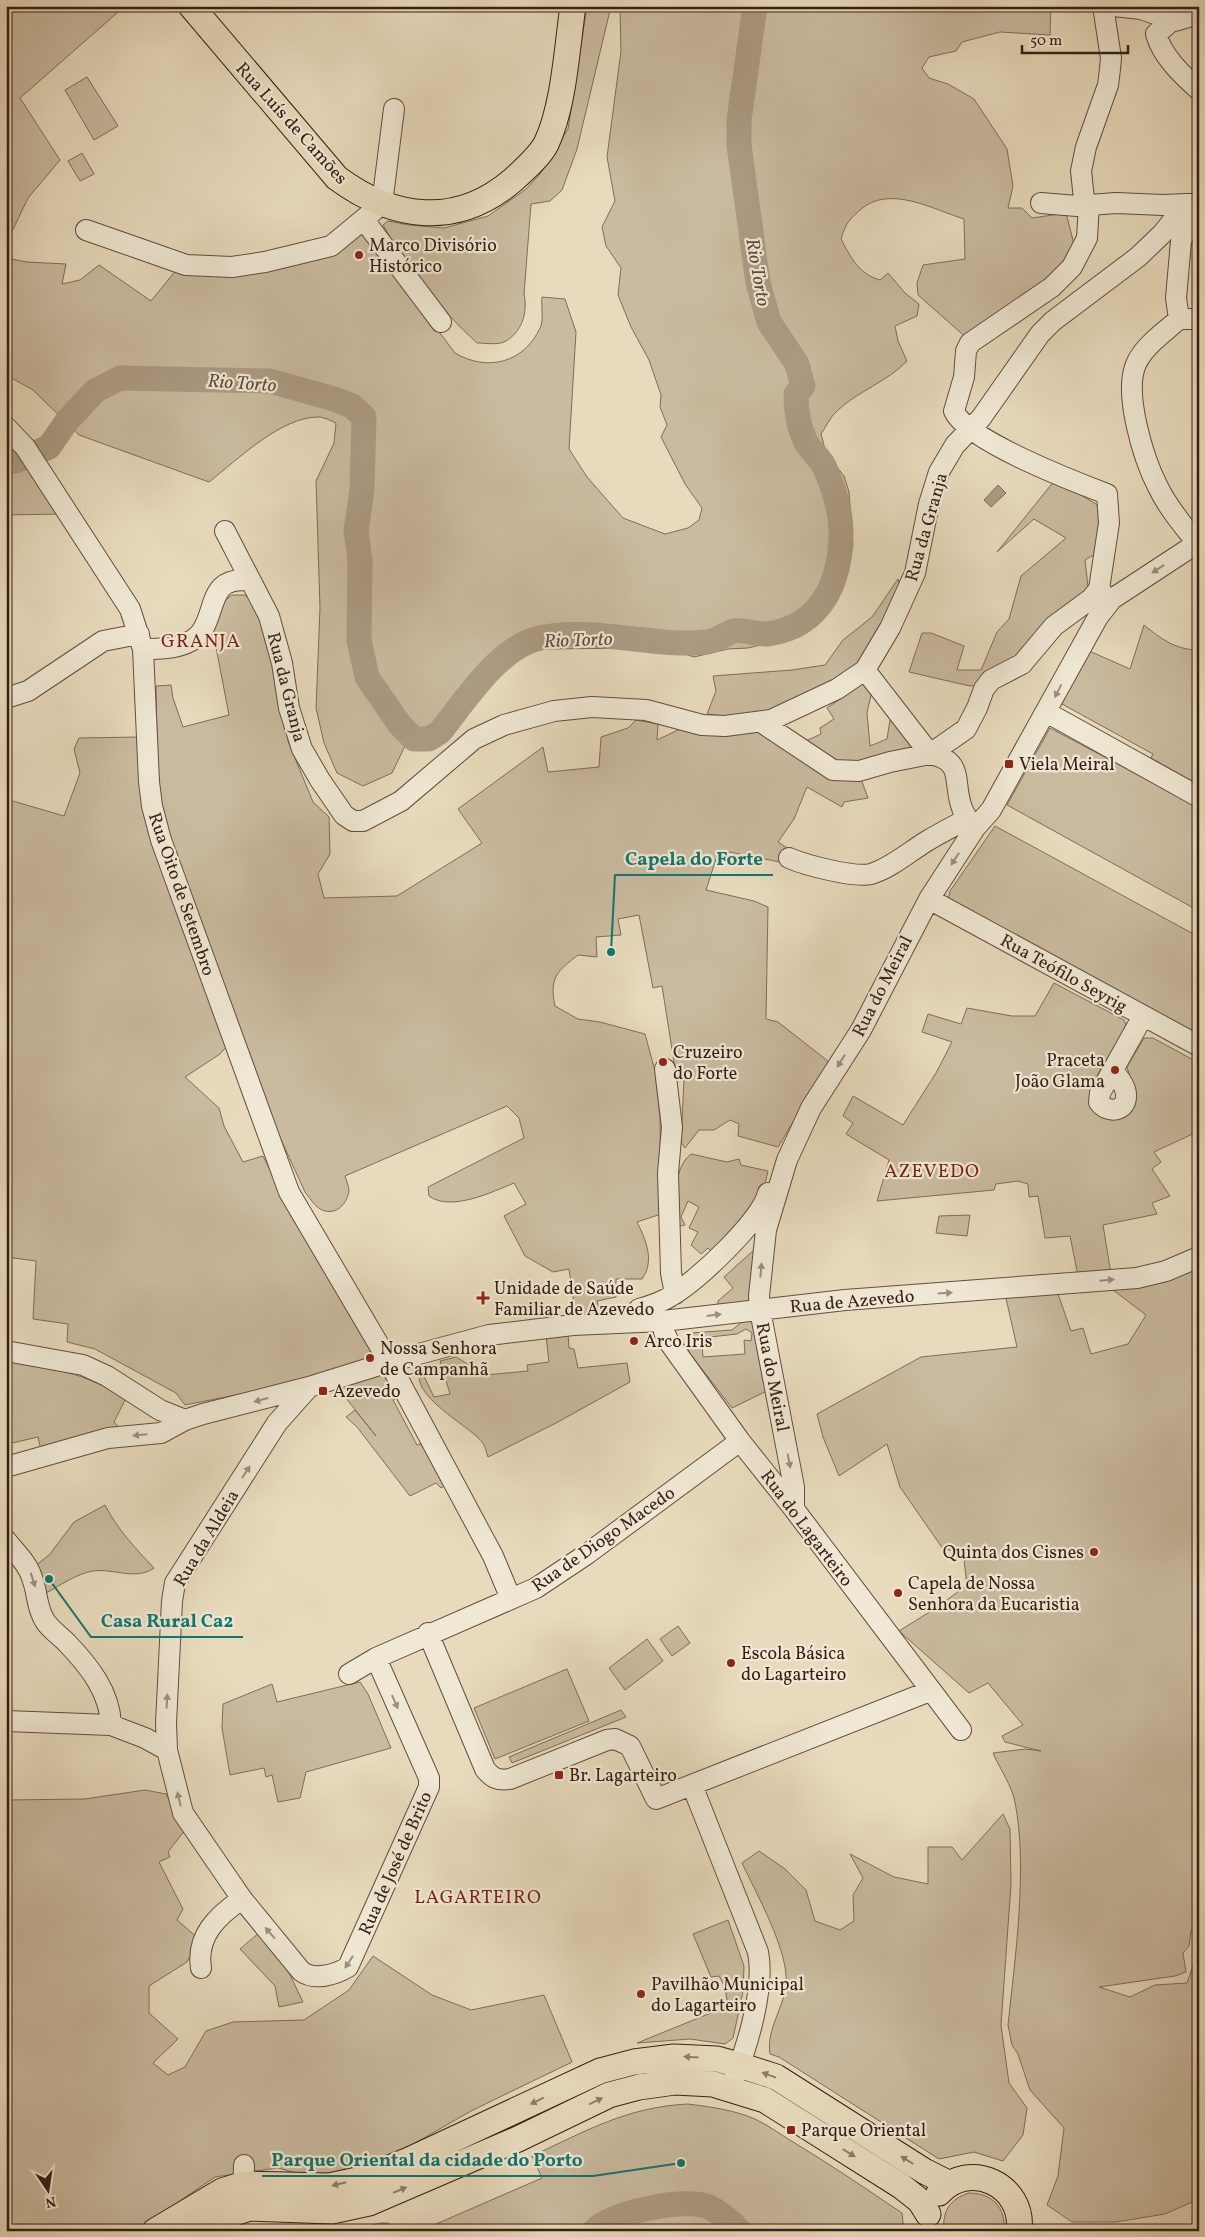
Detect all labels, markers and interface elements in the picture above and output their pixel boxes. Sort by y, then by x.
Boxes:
scale bar [1022,22,1129,54]
text: 50 m [1030,31,1062,52]
street label: Rua Luís de Camões [229,57,353,191]
place label: Marco Divisório Histórico [369,234,497,280]
water label: Rio Torto [738,236,776,309]
marker: Marco Divisório Histórico [353,249,365,261]
water label: Rio Torto [207,369,277,399]
street label: Rua da Granja [900,470,955,585]
one-way arrow [1151,564,1165,573]
water label: Rio Torto [543,627,613,655]
district label: GRANJA [161,629,241,655]
street label: Rua da Granja [260,630,311,745]
one-way arrow [1053,684,1062,698]
place label: Viela Meiral [1019,753,1115,778]
marker: Viela Meiral [1003,758,1015,770]
street label: Rua Oito de Setembro [141,809,220,980]
callout: Capela do Forte [615,841,773,875]
text: Capela do Forte [625,847,763,873]
one-way arrow [950,853,960,866]
street label: Rua Teófilo Seyrig [995,929,1131,1020]
street label: Rua do Meiral [847,932,920,1042]
place label: Cruzeiro do Forte [673,1041,743,1087]
place label: Praceta João Glama [1015,1049,1105,1095]
one-way arrow [836,1055,845,1068]
marker: Cruzeiro do Forte [657,1056,669,1068]
marker: Praceta João Glama [1109,1064,1121,1076]
district label: AZEVEDO [884,1159,980,1185]
one-way arrow [757,1262,765,1278]
one-way arrow [1100,1276,1116,1284]
place label: Unidade de Saúde Familiar de Azevedo [494,1277,654,1323]
street label: Rua de Azevedo [789,1285,915,1320]
one-way arrow [938,1289,954,1297]
marker: Unidade de Saúde Familiar de Azevedo [476,1291,490,1305]
one-way arrow [706,1311,722,1319]
street label: Rua do Meiral [749,1321,794,1434]
place label: Arco Iris [644,1330,712,1355]
marker: Arco Iris [628,1335,640,1347]
place label: Nossa Senhora de Campanhã [380,1337,497,1383]
marker: Nossa Senhora de Campanhã [364,1352,376,1364]
place label: Azevedo [333,1380,401,1405]
marker: Azevedo [317,1385,329,1397]
one-way arrow [254,1396,269,1404]
one-way arrow [132,1431,148,1439]
one-way arrow [786,1453,794,1469]
street label: Rua do Lagarteiro [754,1465,858,1592]
one-way arrow [241,1466,251,1479]
street label: Rua de Diogo Macedo [527,1481,681,1599]
street label: Rua da Aldeia [169,1486,246,1592]
place label: Quinta dos Cisnes [943,1541,1084,1566]
marker: Quinta dos Cisnes [1088,1546,1100,1558]
place label: Capela de Nossa Senhora da Eucaristia [908,1572,1080,1618]
one-way arrow [29,1573,37,1588]
marker: Capela de Nossa Senhora da Eucaristia [892,1587,904,1599]
callout: Casa Rural Ca2 [91,1603,243,1637]
text: Casa Rural Ca2 [101,1609,233,1635]
place label: Escola Básica do Lagarteiro [741,1642,846,1688]
marker: Escola Básica do Lagarteiro [725,1657,737,1669]
one-way arrow [164,1693,172,1709]
one-way arrow [392,1695,400,1709]
place label: Br. Lagarteiro [569,1764,677,1789]
marker: Br. Lagarteiro [553,1769,565,1781]
street label: Rua de José de Brito [353,1788,439,1939]
one-way arrow [175,1792,183,1807]
district label: LAGARTEIRO [414,1885,542,1911]
one-way arrow [265,1927,276,1939]
one-way arrow [345,1955,354,1969]
place label: Pavilhão Municipal do Lagarteiro [651,1973,804,2019]
marker: Pavilhão Municipal do Lagarteiro [635,1988,647,2000]
one-way arrow [683,2053,699,2061]
one-way arrow [761,2071,776,2079]
one-way arrow [530,2097,545,2105]
one-way arrow [589,2097,603,2105]
place label: Parque Oriental [801,2119,926,2144]
marker: Parque Oriental [785,2124,797,2136]
callout: Parque Oriental da cidade do Porto [262,2142,593,2176]
text: Parque Oriental da cidade do Porto [271,2148,583,2174]
one-way arrow [842,2148,855,2158]
one-way arrow [901,2156,914,2165]
north arrow [22,2164,72,2214]
one-way arrow [332,2180,347,2188]
one-way arrow [393,2185,407,2193]
text: N [43,2191,58,2212]

